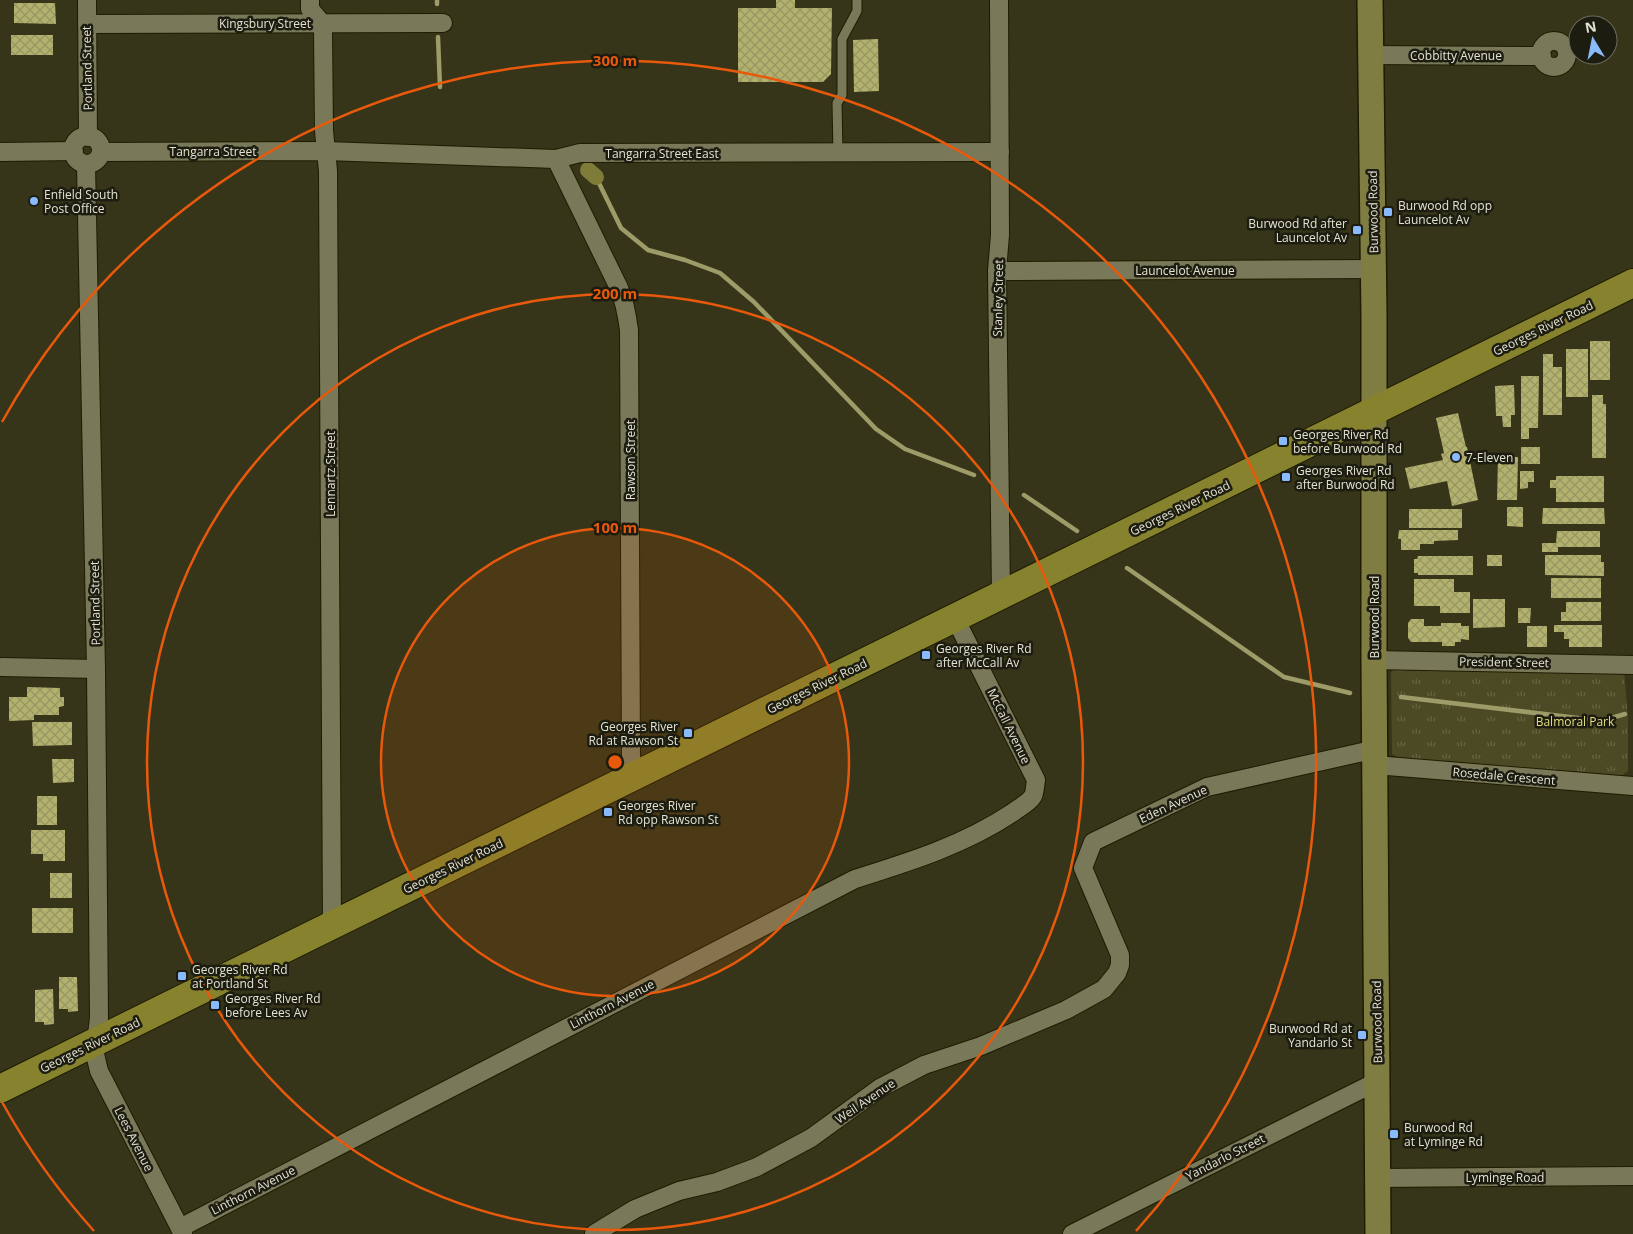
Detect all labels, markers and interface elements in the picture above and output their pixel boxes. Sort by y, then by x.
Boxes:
street label: Kingsbury Street [219,15,311,32]
north arrow [1568,15,1618,65]
text: N [1583,16,1598,37]
street label: Portland Street [78,26,96,110]
street label: Cobbitty Avenue [1410,47,1502,64]
text: 300 m [593,50,637,70]
street label: Tangarra Street [170,143,256,160]
street label: Tangarra Street East [605,145,719,162]
street label: Burwood Road [1364,170,1382,254]
place label: Enfield South Post Office [44,186,118,217]
marker: Enfield South Post Office [28,195,40,207]
place label: Burwood Rd opp Launcelot Av [1398,197,1492,228]
marker: Burwood Rd opp Launcelot Av [1382,206,1394,218]
place label: Burwood Rd after Launcelot Av [1248,215,1347,246]
marker: Burwood Rd after Launcelot Av [1351,224,1363,236]
street label: Stanley Street [989,259,1007,337]
street label: Launcelot Avenue [1135,262,1235,279]
text: 200 m [593,283,637,303]
street label: Georges River Road [1490,296,1596,360]
street label: Rawson Street [622,420,639,500]
place label: Georges River Rd before Burwood Rd [1293,426,1402,457]
street label: Lennartz Street [322,431,339,517]
marker: Georges River Rd before Burwood Rd [1277,435,1289,447]
place label: 7-Eleven [1466,449,1513,466]
marker: 7-Eleven [1450,451,1462,463]
place label: Georges River Rd after Burwood Rd [1296,462,1395,493]
marker: Georges River Rd after Burwood Rd [1280,471,1292,483]
street label: Georges River Road [1127,476,1233,540]
text: 100 m [593,517,637,537]
street label: Portland Street [86,561,104,645]
street label: Burwood Road [1366,576,1383,658]
place label: Georges River Rd after McCall Av [936,640,1032,671]
marker: Georges River Rd after McCall Av [920,649,932,661]
street label: President Street [1459,653,1549,671]
street label: Georges River Road [764,654,870,718]
street label: McCall Avenue [983,686,1035,767]
park label: Balmoral Park [1536,713,1615,730]
place label: Georges River Rd at Rawson St [588,718,678,749]
marker: Georges River Rd at Rawson St [682,727,694,739]
centre of rings [606,753,624,771]
street label: Rosedale Crescent [1452,763,1556,789]
street label: Eden Avenue [1136,781,1210,827]
place label: Georges River Rd opp Rawson St [618,797,719,828]
marker: Georges River Rd opp Rawson St [602,806,614,818]
street label: Georges River Road [400,834,506,898]
place label: Georges River Rd at Portland St [192,961,288,992]
marker: Georges River Rd at Portland St [176,970,188,982]
street label: Linthorn Avenue [567,975,657,1033]
street label: Burwood Road [1368,980,1386,1064]
place label: Georges River Rd before Lees Av [225,990,321,1021]
marker: Georges River Rd before Lees Av [209,999,221,1011]
street label: Georges River Road [37,1013,143,1077]
place label: Burwood Rd at Yandarlo St [1269,1020,1352,1051]
marker: Burwood Rd at Yandarlo St [1356,1029,1368,1041]
street label: Weil Avenue [832,1075,898,1127]
street label: Lees Avenue [110,1104,158,1174]
place label: Burwood Rd at Lyminge Rd [1404,1119,1483,1150]
marker: Burwood Rd at Lyminge Rd [1388,1128,1400,1140]
street label: Yandarlo Street [1183,1130,1267,1184]
street label: Linthorn Avenue [208,1161,298,1219]
street label: Lyminge Road [1466,1169,1544,1186]

